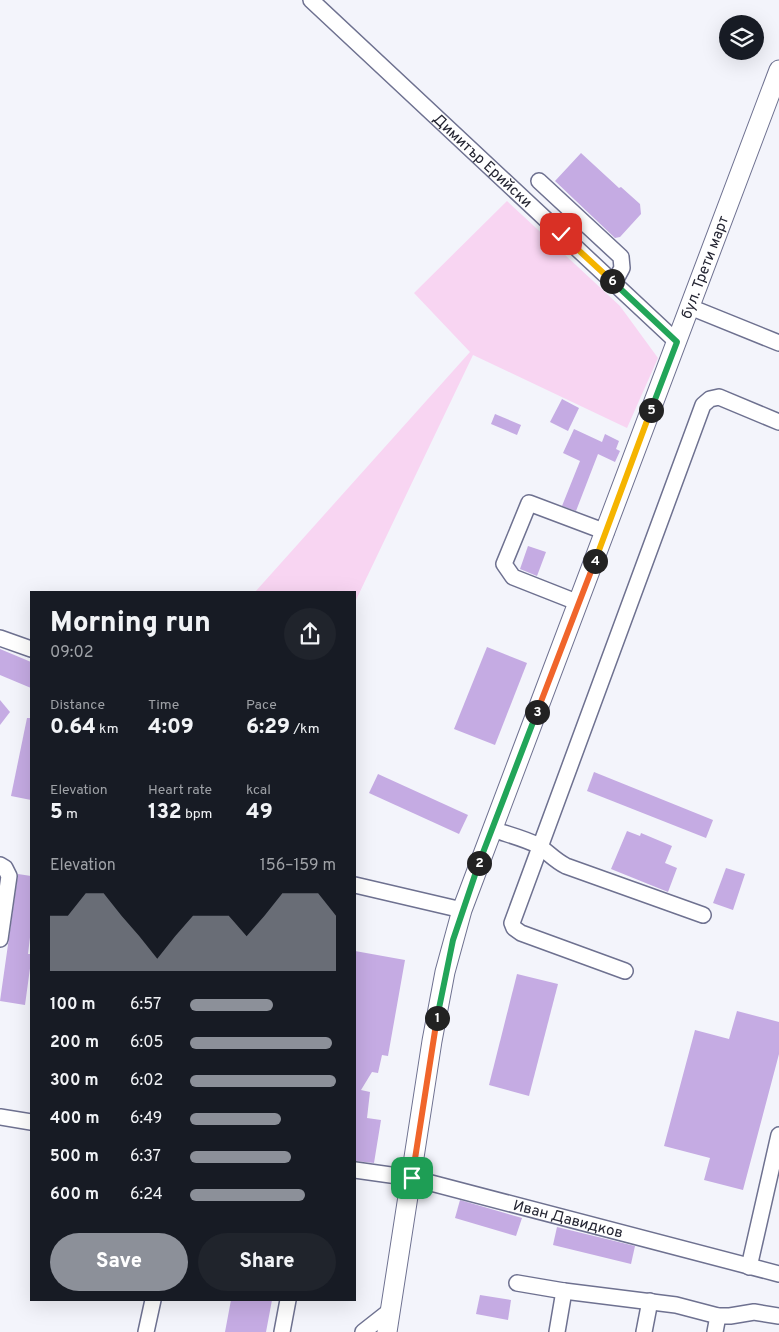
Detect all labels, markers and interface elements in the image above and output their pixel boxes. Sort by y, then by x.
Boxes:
map controls [719,15,764,60]
button: layers [719,15,764,60]
street label: Димитър Ерийски [428,110,536,213]
pin [540,213,582,255]
street label: бул. Трети март [678,213,734,322]
icon: check [547,220,575,248]
pin: 6 [600,268,624,294]
text: 6 [608,273,617,290]
pin: 5 [638,398,664,422]
text: 5 [647,402,656,419]
pin: 4 [582,548,608,574]
text: 4 [591,553,600,570]
text: Morning run [50,606,211,642]
button: share [284,608,336,660]
text: 09:02 [50,643,94,663]
text: Distance [50,697,105,714]
text: Time [148,697,179,714]
text: Pace [246,697,277,714]
pin: 3 [524,700,550,724]
text: 3 [533,704,542,721]
text: 0.64 [50,714,96,741]
text: 4:09 [148,714,194,741]
text: 6:29 [246,714,290,741]
text: km [96,721,119,738]
text: /km [290,721,320,738]
text: Elevation [50,782,108,799]
text: Heart rate [148,782,212,799]
text: kcal [246,782,271,799]
text: 5 [50,799,63,826]
text: 132 [148,799,182,826]
text: 49 [246,799,273,826]
text: m [63,806,78,823]
text: bpm [182,806,212,823]
pin: 2 [466,850,492,876]
text: 2 [475,855,484,872]
text: Elevation [50,856,116,876]
text: 156–159 m [260,856,336,876]
text: 100 m [50,995,96,1015]
text: 6:57 [130,995,161,1015]
pin: 1 [424,1006,450,1030]
text: 1 [435,1010,440,1027]
text: 200 m [50,1033,99,1053]
text: 6:05 [130,1033,163,1053]
text: 300 m [50,1071,98,1091]
text: 6:02 [130,1071,163,1091]
text: 400 m [50,1109,99,1129]
text: 6:49 [130,1109,162,1129]
text: 500 m [50,1147,99,1167]
text: 6:37 [130,1147,161,1167]
pin [391,1157,433,1199]
icon: arrive [398,1164,426,1192]
text: 600 m [50,1185,99,1205]
text: 6:24 [130,1185,163,1205]
street label: Иван Давидков [511,1197,625,1244]
button: Save [50,1233,188,1291]
button: Share [198,1233,336,1291]

